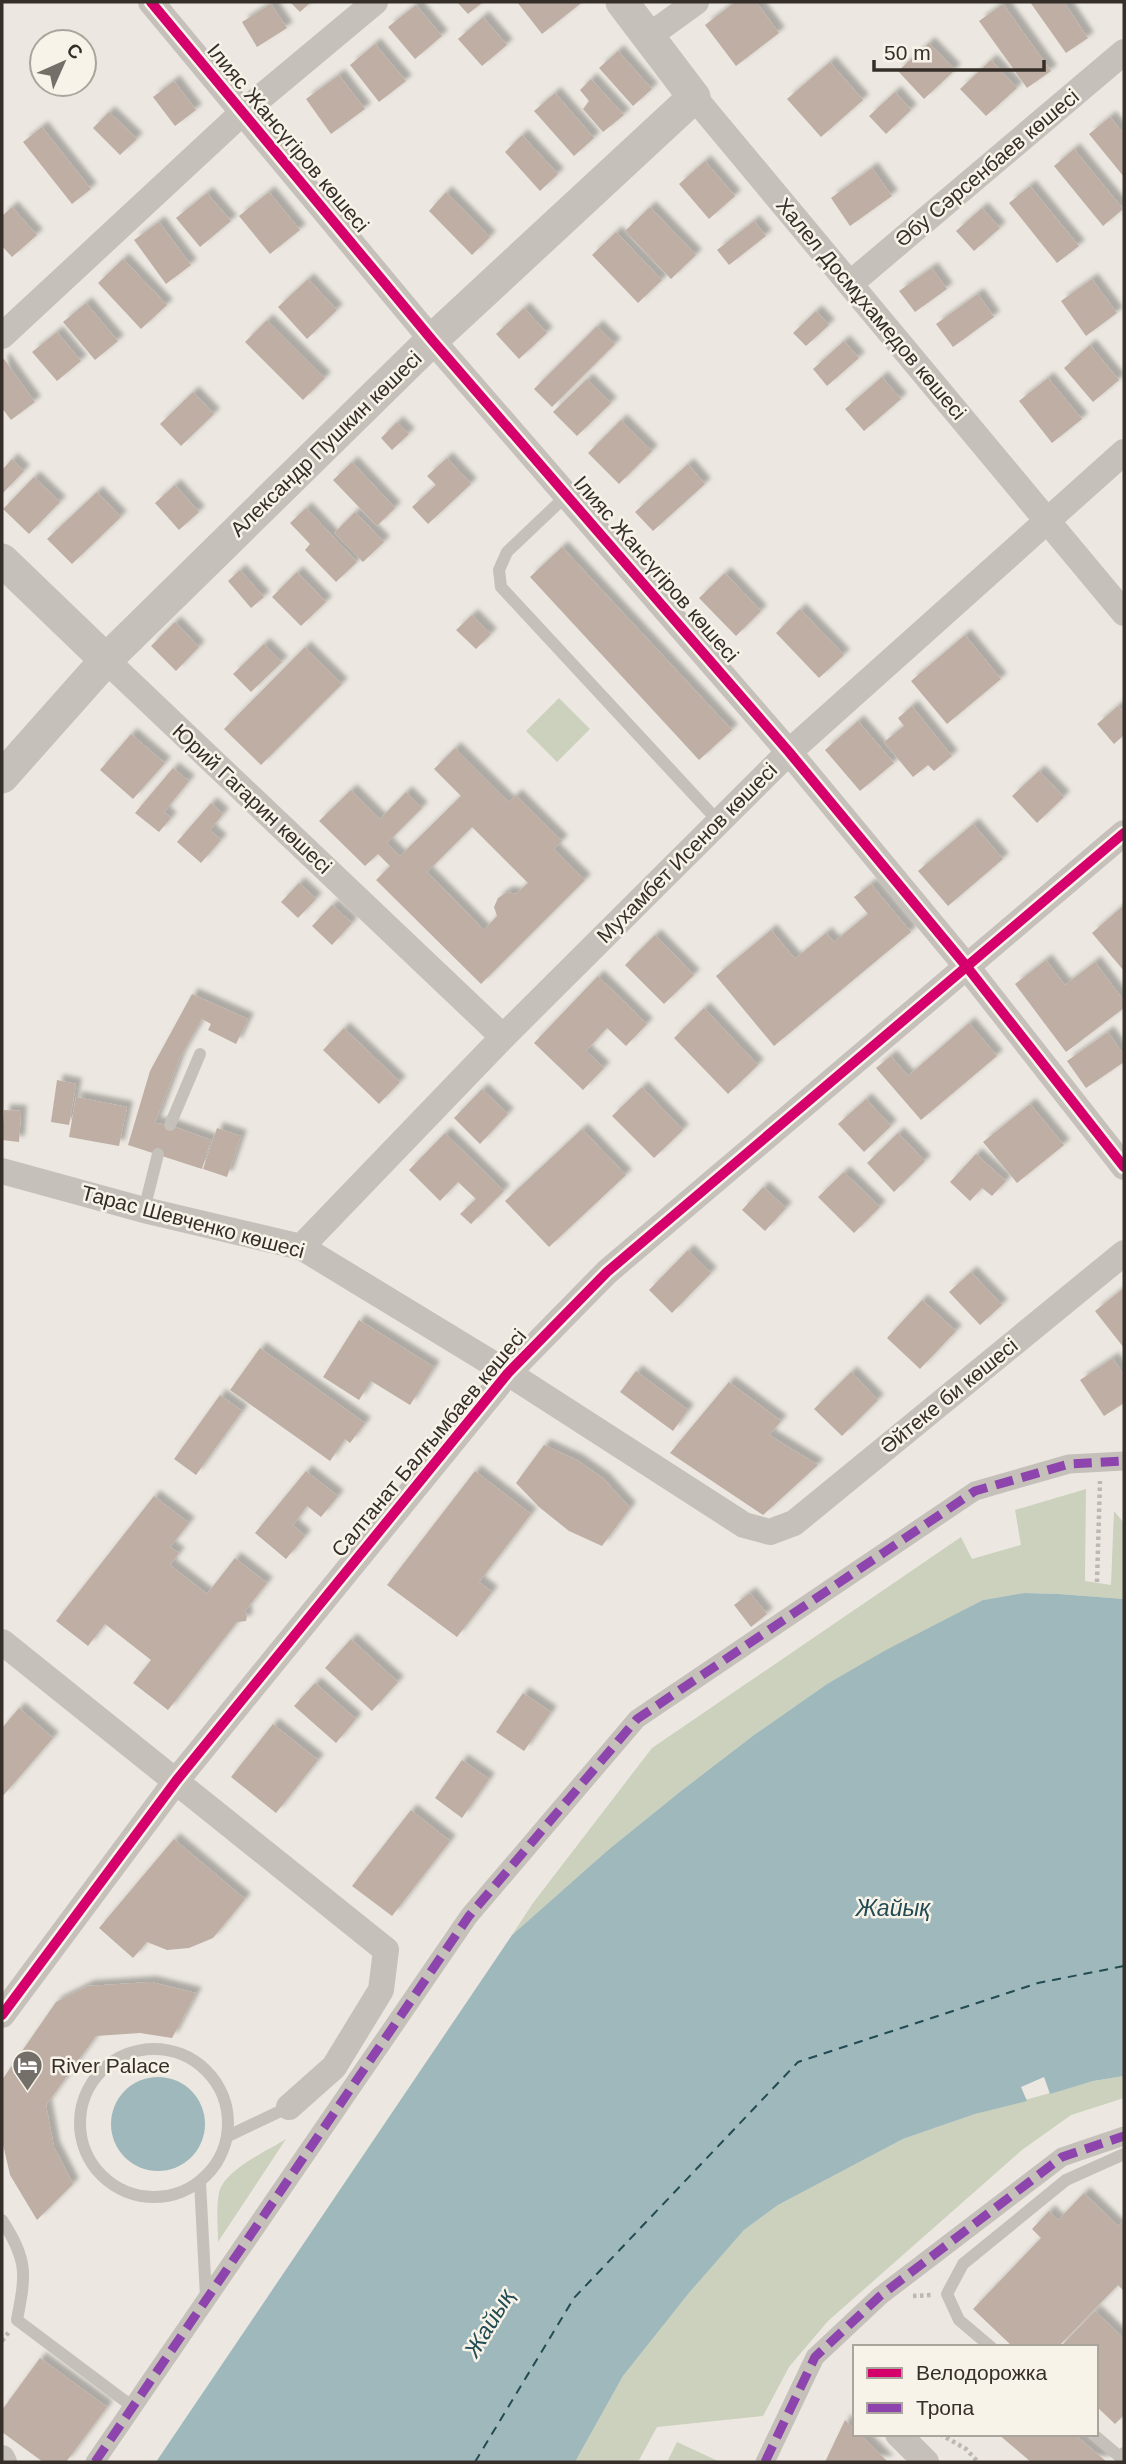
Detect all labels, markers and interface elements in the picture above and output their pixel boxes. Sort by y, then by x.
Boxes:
north arrow [28,28,98,98]
scale bar [874,28,1044,72]
text: С [62,39,87,64]
street label: Ілияс Жансүгіров көшесі [203,39,374,236]
text: 50 m [884,41,931,64]
street label: Әбу Сәрсенбаев көшесі [890,84,1083,251]
street label: Халел Досмұхамедов көшесі [772,193,971,424]
street label: Александр Пушкин көшесі [225,346,426,541]
street label: Ілияс Жансүгіров көшесі [569,471,743,666]
street label: Юрий Гагарин көшесі [168,719,336,878]
street label: Мухамбет Исенов көшесі [592,758,781,947]
street label: Тарас Шевченко көшесі [79,1181,307,1262]
street label: Салтанат Балғымбаев көшесі [327,1324,531,1561]
street label: Әйтеке би көшесі [876,1333,1022,1458]
water label: Жайық [855,1895,931,1921]
hotel icon: River Palace [11,2049,45,2093]
place label: River Palace [51,2054,170,2077]
water label: Жайық [458,2283,520,2362]
legend [853,2345,1098,2436]
text: Велодорожка [916,2361,1047,2384]
text: Тропа [916,2396,974,2419]

